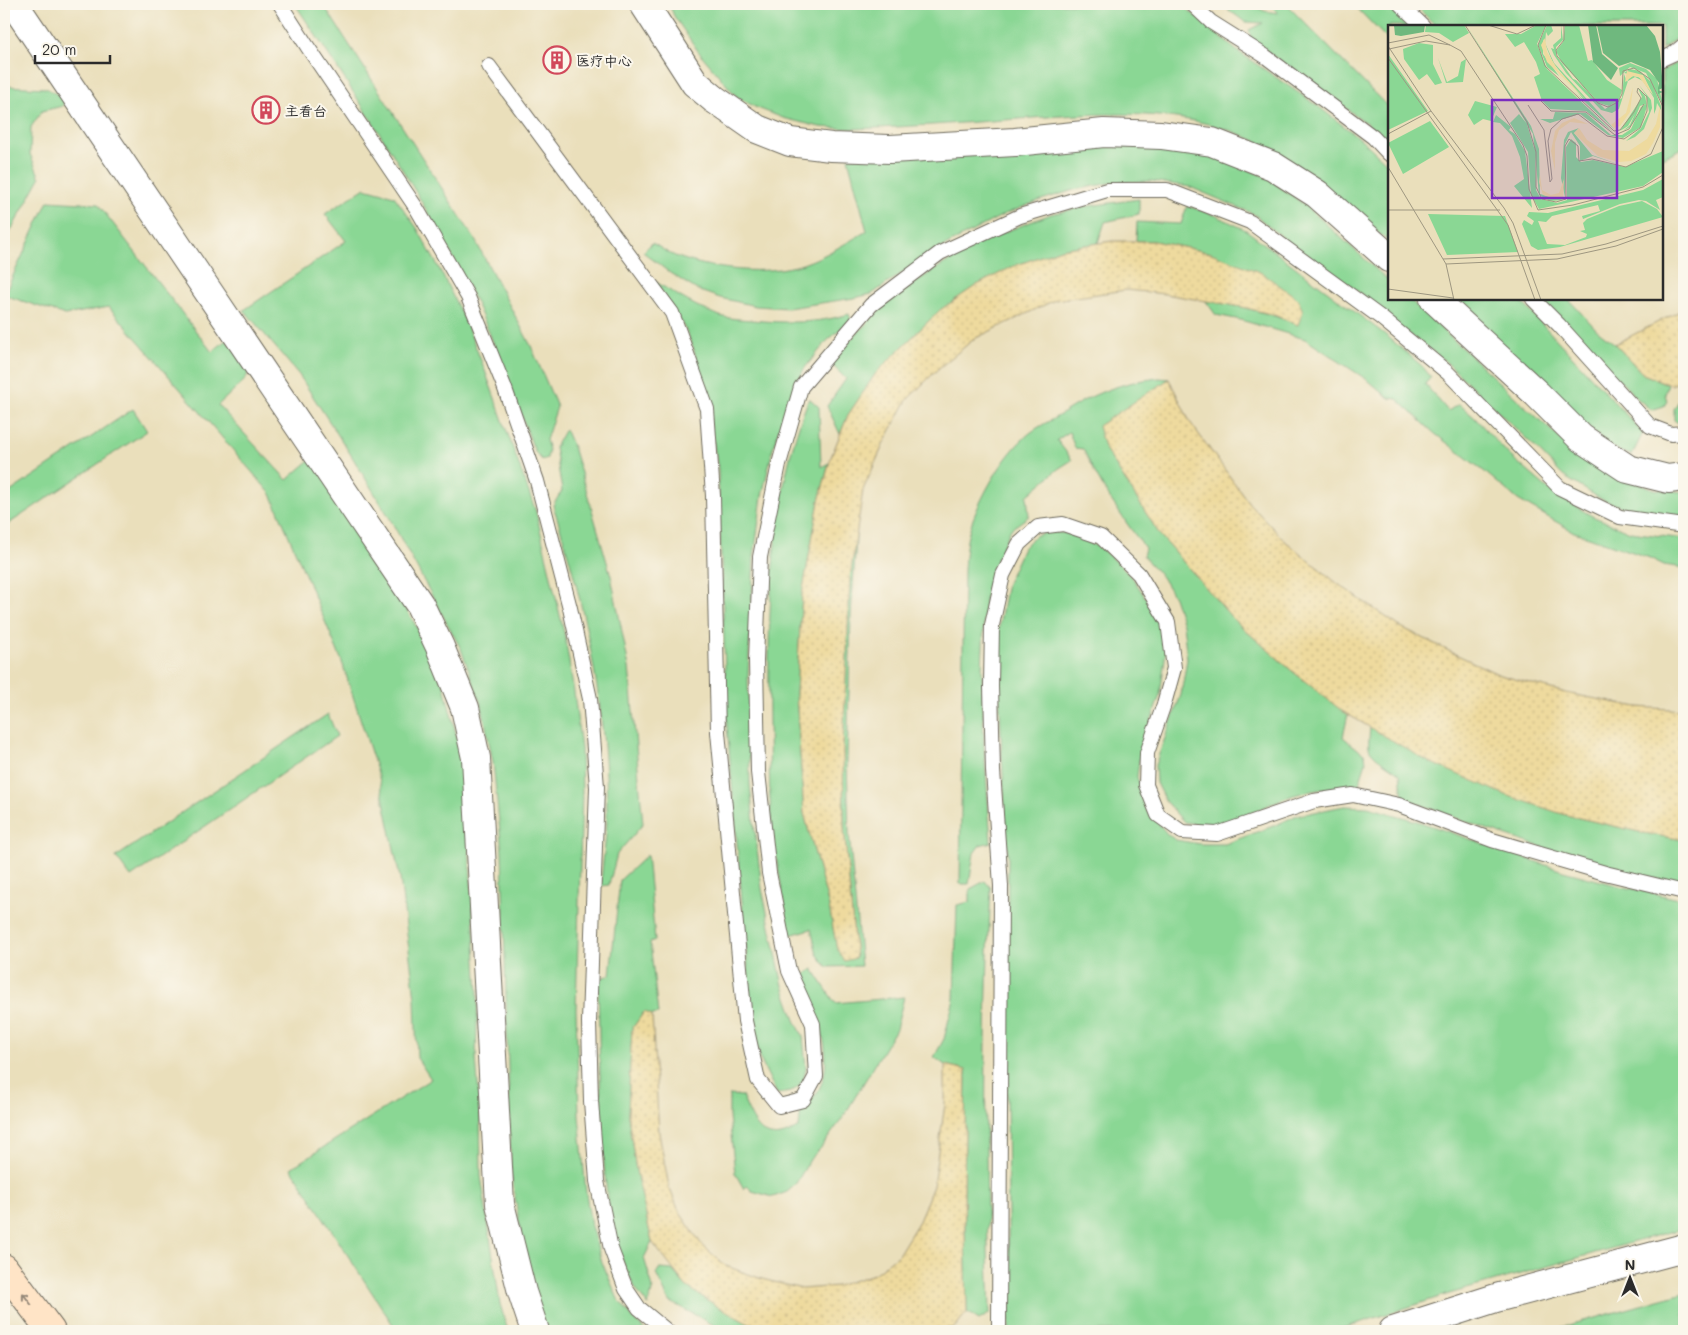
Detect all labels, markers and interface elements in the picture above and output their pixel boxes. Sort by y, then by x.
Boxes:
inset map [1388,25,1663,300]
scale bar [35,32,110,64]
text: 20 m [42,39,76,59]
building icon: 医疗中心 [542,45,572,75]
place label: 医疗中心 [576,51,632,70]
building icon: 主看台 [251,95,281,125]
place label: 主看台 [285,101,327,120]
north arrow [1606,1252,1656,1302]
text: N [1625,1255,1635,1274]
one-way arrow [22,1293,33,1307]

